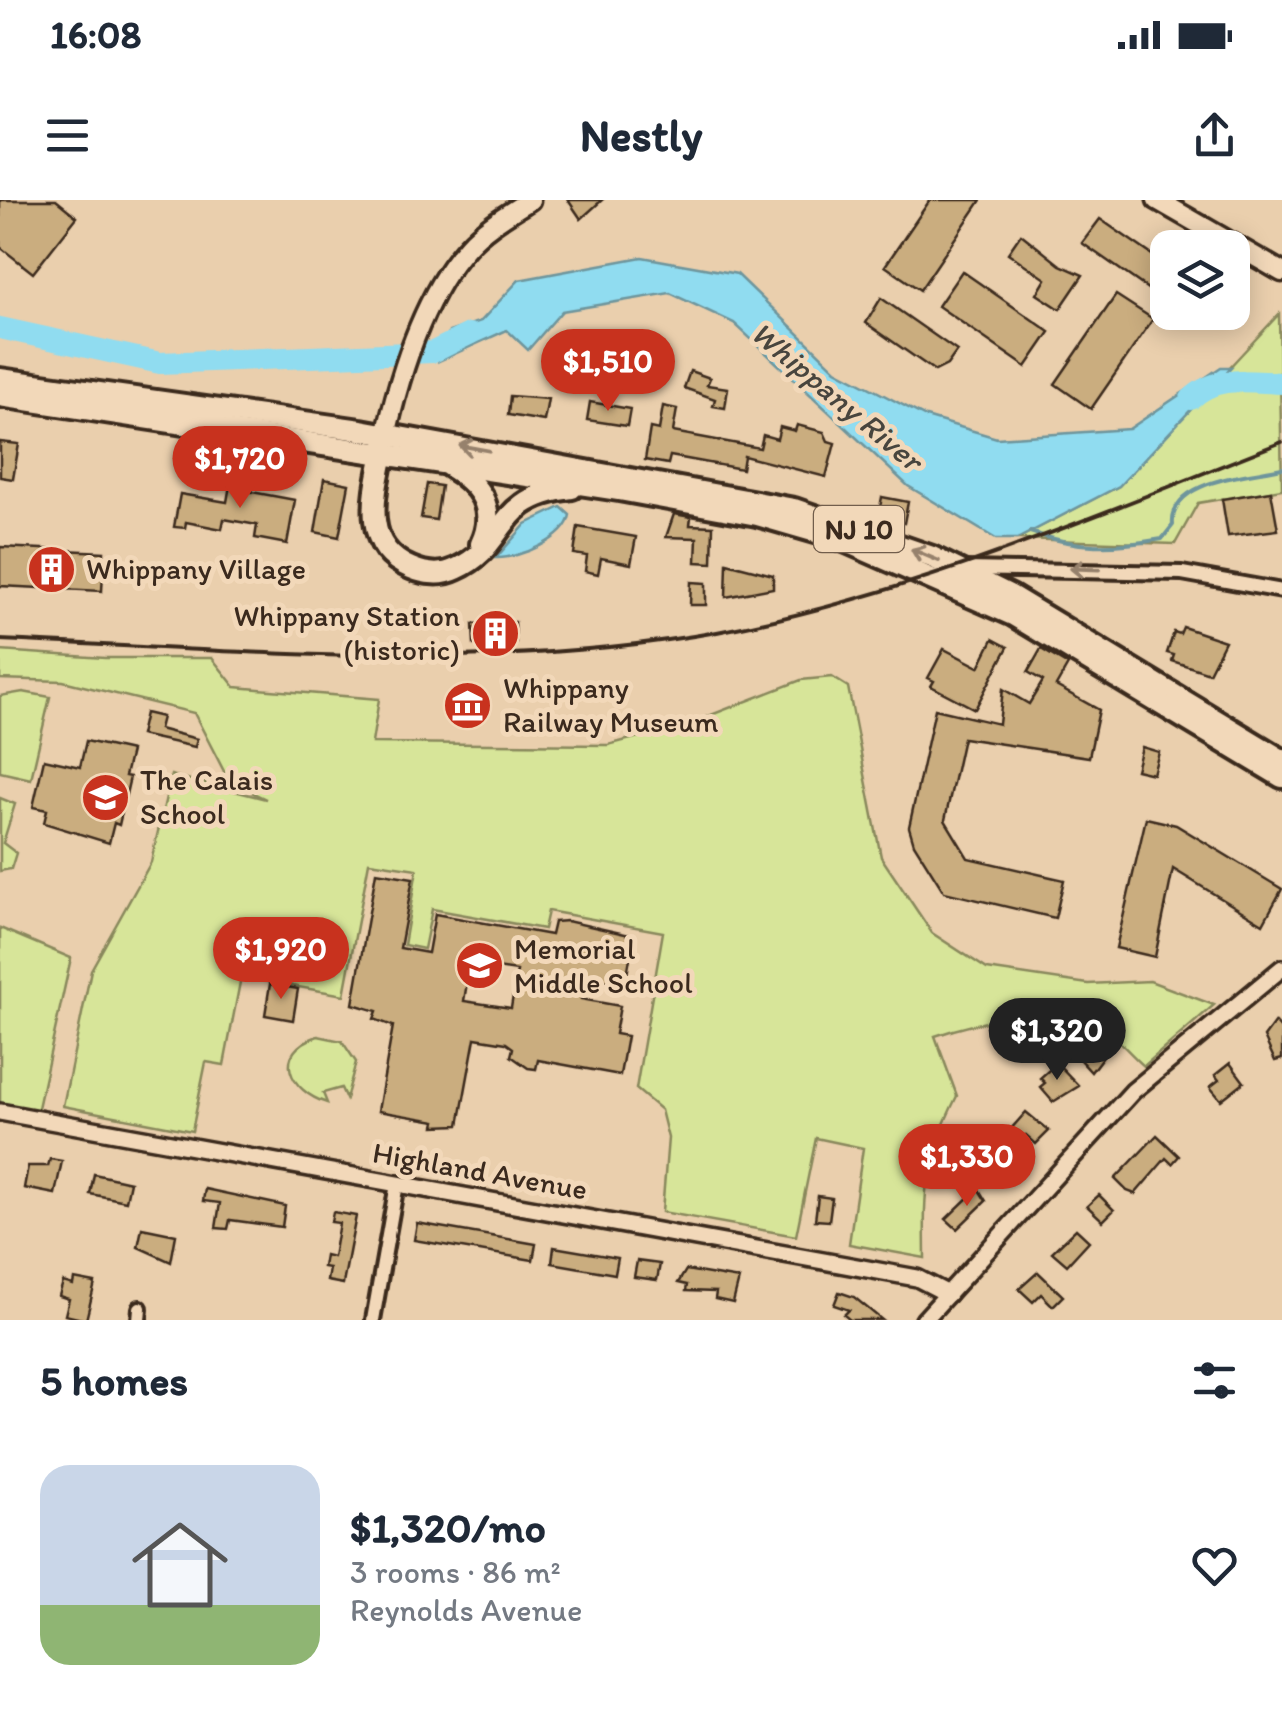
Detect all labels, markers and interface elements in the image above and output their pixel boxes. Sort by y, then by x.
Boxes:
text: 16:08 [50,12,141,58]
icon: menu [40,108,95,163]
text: Nestly [580,108,702,162]
icon: share [1187,108,1242,163]
map controls [1150,230,1250,330]
button: layers [1150,230,1250,330]
water label: Whippany River [744,313,933,481]
pin: $1,510 [527,329,689,414]
text: $1,510 [563,342,653,380]
pin: $1,720 [159,426,321,511]
text: $1,720 [194,439,286,477]
one-way arrow [458,439,490,457]
road number: NJ 10 [814,506,904,552]
building icon: Whippany Village [25,543,77,595]
one-way arrow [910,544,941,562]
place label: Whippany Village [86,550,306,587]
one-way arrow [1069,560,1101,579]
place label: Whippany Station (historic) [233,597,460,668]
building icon: Whippany Station (historic) [469,607,521,659]
place label: Whippany Railway Museum [503,669,718,740]
museum icon: Whippany Railway Museum [442,679,494,731]
place label: The Calais School [140,761,273,832]
school or university icon: The Calais School [79,771,131,823]
pin: $1,920 [200,917,362,1002]
text: $1,920 [235,930,327,968]
place label: Memorial Middle School [514,930,693,1001]
school or university icon: Memorial Middle School [453,940,505,992]
pin: $1,320 [976,998,1138,1083]
text: $1,320 [1011,1011,1103,1049]
pin: $1,330 [886,1124,1048,1209]
street label: Highland Avenue [370,1133,590,1208]
text: $1,330 [920,1137,1014,1175]
icon: filters [1187,1353,1242,1408]
text: 5 homes [40,1355,188,1406]
text: $1,320/mo [350,1502,546,1553]
icon: home [120,1505,240,1625]
icon: heart [1187,1538,1242,1593]
text: 3 rooms · 86 m² [350,1553,561,1591]
text: Reynolds Avenue [350,1591,582,1629]

